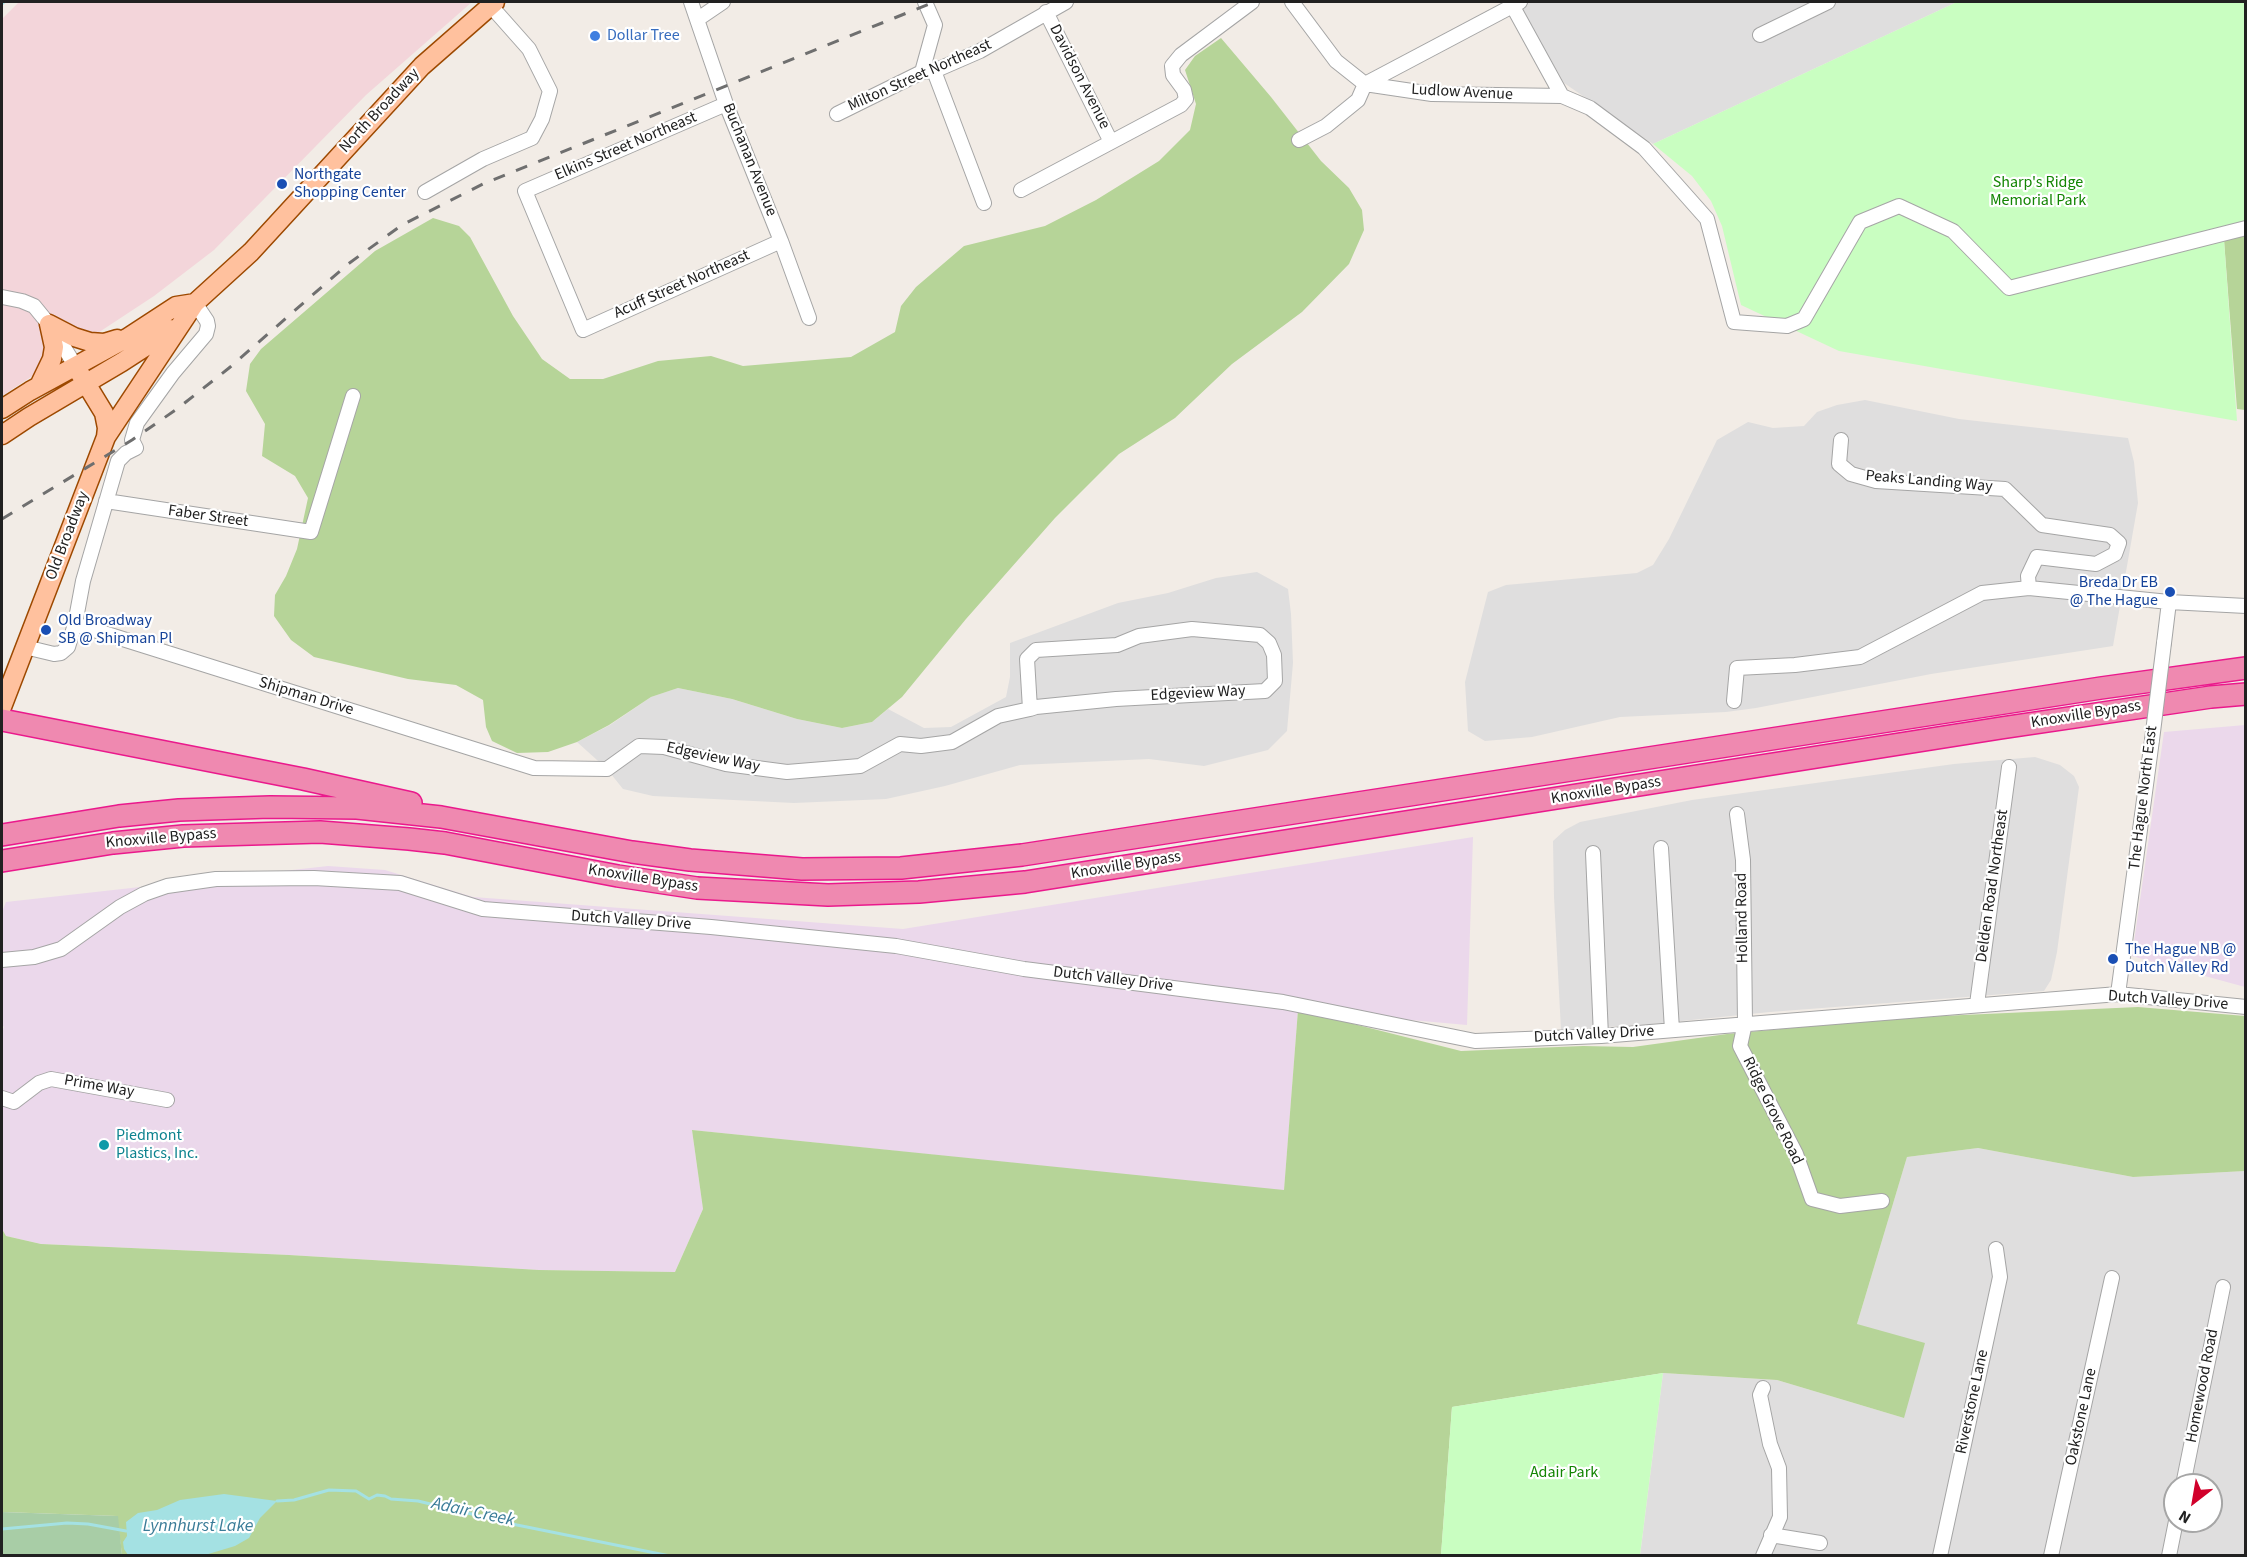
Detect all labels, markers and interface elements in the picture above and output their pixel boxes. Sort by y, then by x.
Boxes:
street label: Davidson Avenue [1044,21,1114,133]
place label: Dollar Tree [607,26,680,46]
marker: Dollar Tree [588,29,602,43]
street label: Milton Street Northeast [845,36,995,116]
street label: North Broadway [336,65,424,157]
street label: Ludlow Avenue [1411,81,1513,105]
street label: Buchanan Avenue [718,101,780,219]
street label: Elkins Street Northeast [552,108,700,186]
place label: Northgate Shopping Center [294,165,406,203]
park label: Sharp's Ridge Memorial Park [1990,173,2086,211]
marker: Northgate Shopping Center [275,177,289,191]
street label: Acuff Street Northeast [611,246,753,324]
street label: Peaks Landing Way [1865,467,1993,497]
street label: Old Broadway [42,489,94,583]
street label: Faber Street [167,502,249,532]
place label: Breda Dr EB @ The Hague [2070,573,2158,611]
marker: Breda Dr EB @ The Hague [2163,585,2177,599]
place label: Old Broadway SB @ Shipman Pl [58,611,172,649]
marker: Old Broadway SB @ Shipman Pl [39,623,53,637]
street label: Shipman Drive [256,673,356,721]
street label: Edgeview Way [1150,682,1246,706]
street label: Knoxville Bypass [2030,697,2142,733]
street label: The Hague North East [2126,725,2162,871]
street label: Edgeview Way [665,739,761,777]
street label: Knoxville Bypass [1550,773,1662,809]
street label: Delden Road Northeast [1973,808,2013,964]
street label: Knoxville Bypass [105,825,217,853]
street label: Knoxville Bypass [1070,848,1182,884]
street label: Knoxville Bypass [587,861,699,897]
street label: Holland Road [1733,873,1753,963]
street label: Dutch Valley Drive [570,907,692,935]
place label: The Hague NB @ Dutch Valley Rd [2125,940,2236,978]
marker: The Hague NB @ Dutch Valley Rd [2106,952,2120,966]
street label: Dutch Valley Drive [1052,963,1174,997]
street label: Dutch Valley Drive [2107,987,2229,1015]
street label: Dutch Valley Drive [1533,1022,1655,1048]
street label: Ridge Grove Road [1738,1054,1806,1168]
street label: Prime Way [62,1071,136,1103]
place label: Piedmont Plastics, Inc. [116,1126,198,1164]
marker: Piedmont Plastics, Inc. [97,1138,111,1152]
street label: Homewood Road [2183,1327,2223,1445]
street label: Riverstone Lane [1953,1348,1993,1456]
street label: Oakstone Lane [2062,1366,2102,1468]
park label: Adair Park [1530,1463,1598,1483]
north arrow [2163,1473,2223,1533]
water label: Adair Creek [430,1494,516,1532]
text: N [2175,1505,2195,1529]
water label: Lynnhurst Lake [143,1516,253,1538]

